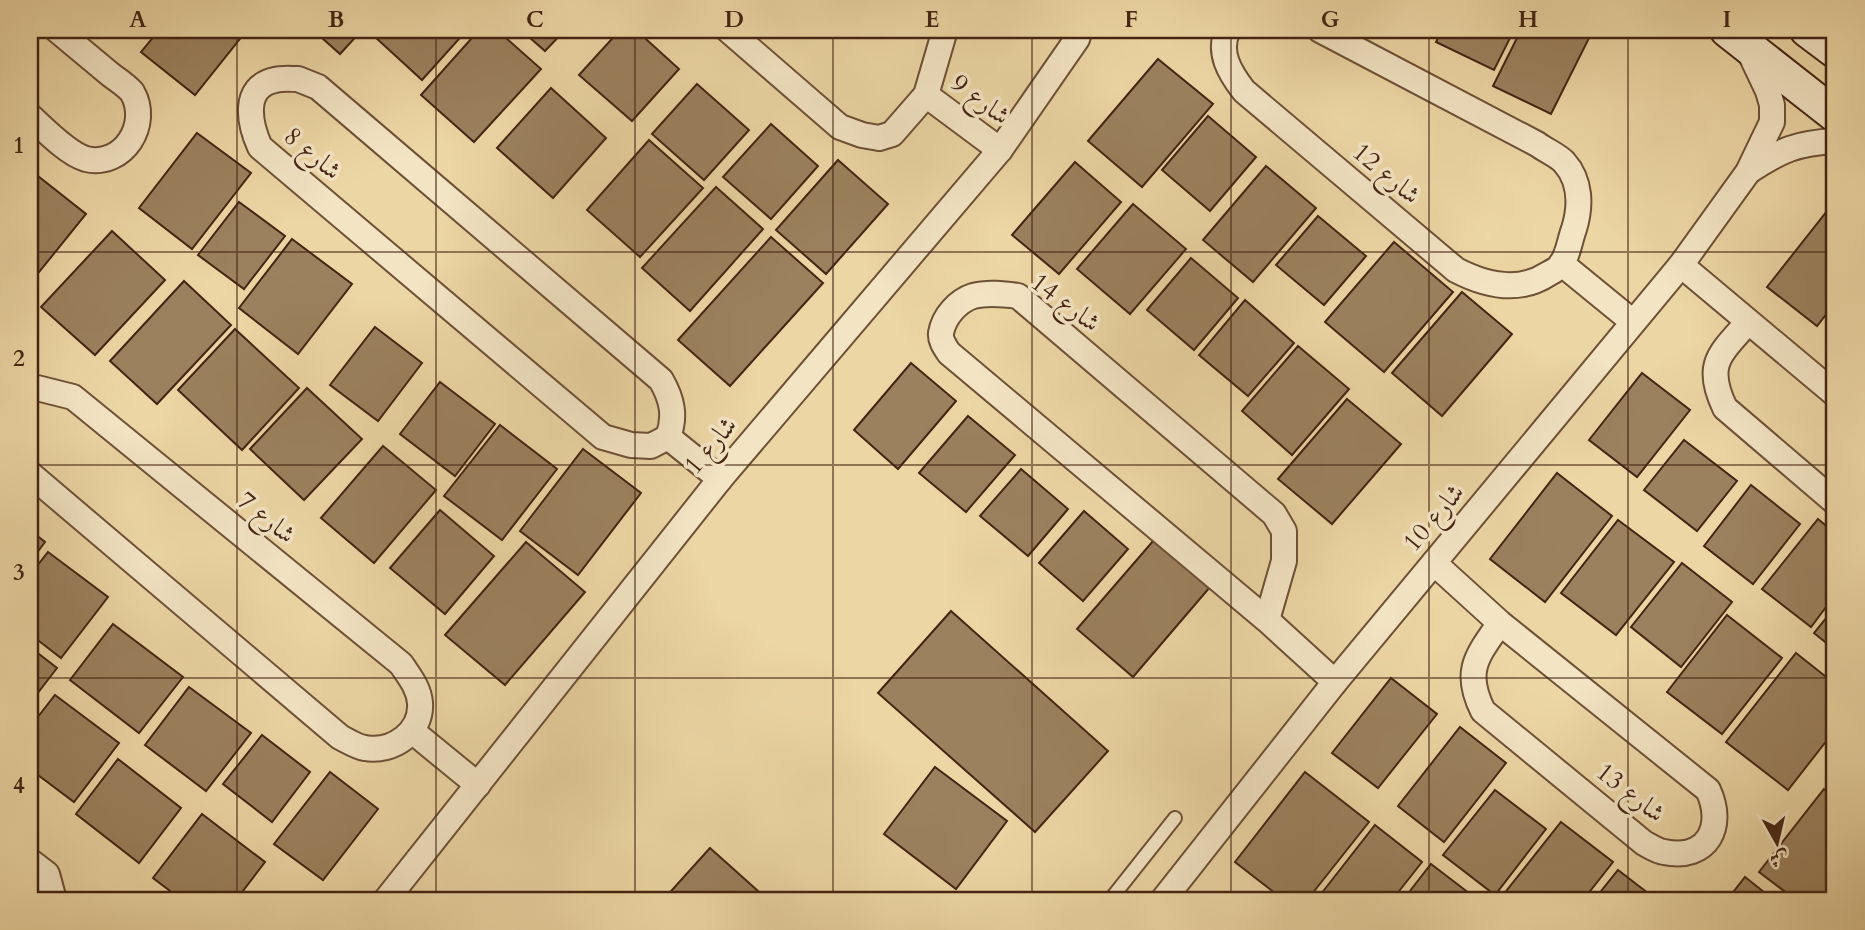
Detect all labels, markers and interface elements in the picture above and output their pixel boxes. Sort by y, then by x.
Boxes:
text: A [129,4,147,35]
text: B [328,4,344,35]
text: C [526,4,544,35]
text: D [724,4,744,35]
text: E [925,4,939,35]
text: F [1124,4,1138,35]
text: G [1321,4,1340,35]
text: H [1518,4,1538,35]
text: I [1723,4,1731,35]
street label: شارع 9 [942,66,1017,136]
street label: شارع 8 [274,119,349,191]
text: 1 [13,130,25,161]
street label: شارع 12 [1343,135,1428,215]
street label: شارع 14 [1021,265,1108,343]
text: 2 [13,343,25,374]
street label: شارع 1 [676,409,748,484]
street label: شارع 10 [1395,476,1475,561]
street label: شارع 7 [228,483,303,555]
text: 3 [13,557,25,588]
street label: شارع 13 [1586,754,1673,834]
text: 4 [13,770,25,801]
north arrow [1742,808,1812,878]
text: ش [1768,845,1790,873]

